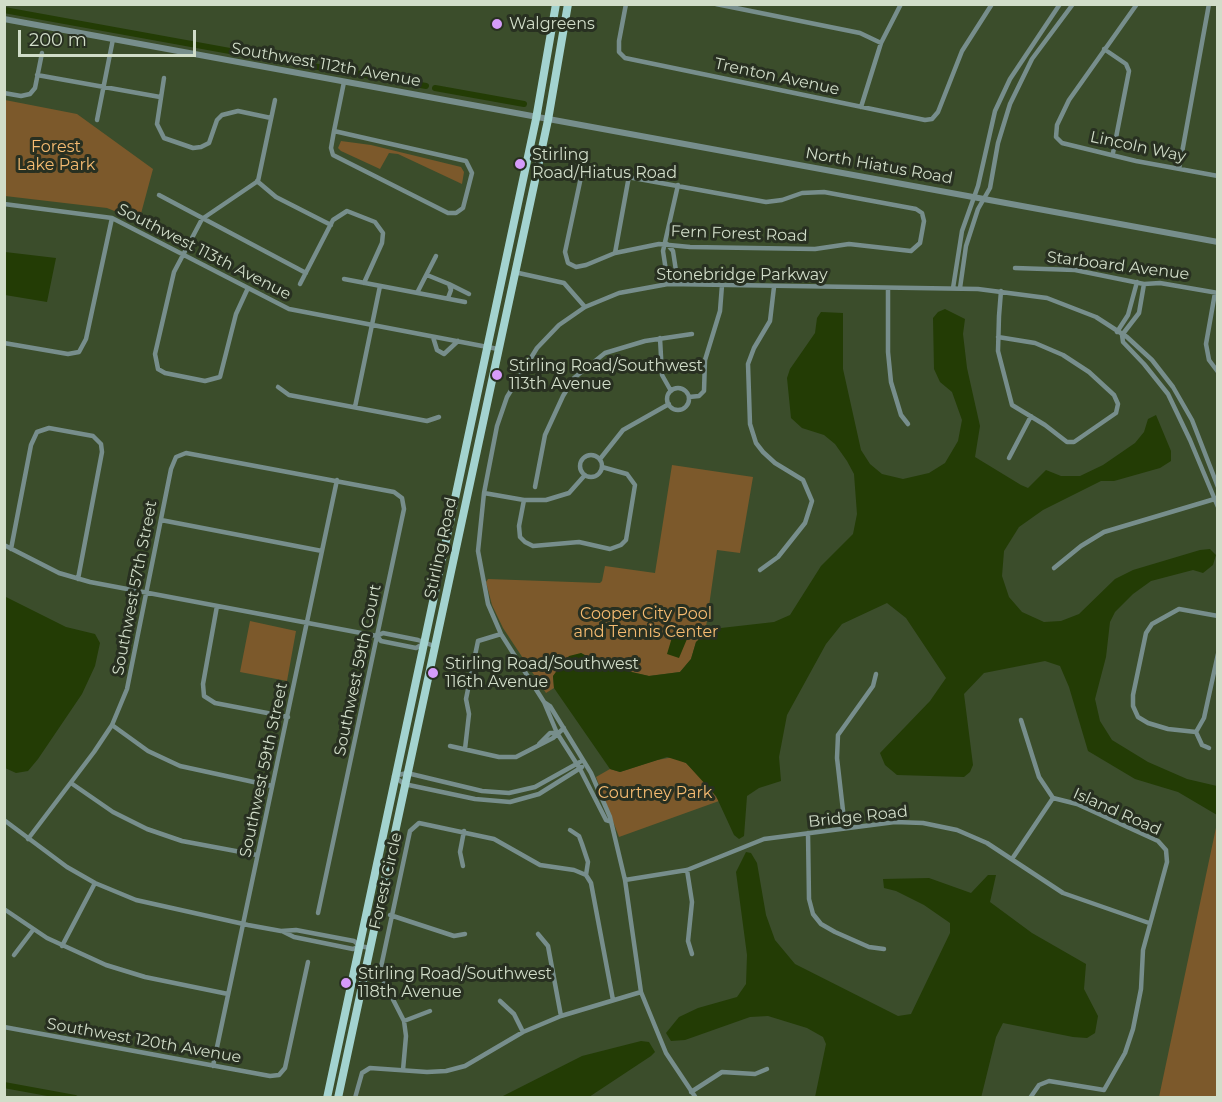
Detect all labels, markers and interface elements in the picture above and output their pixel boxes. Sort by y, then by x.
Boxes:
place label: Walgreens [509,14,595,34]
marker: Walgreens [490,17,504,31]
scale bar [21,18,200,56]
text: 200 m [29,29,87,51]
street label: Southwest 112th Avenue [230,39,422,91]
street label: Trenton Avenue [713,54,841,100]
street label: Lincoln Way [1088,127,1188,167]
park label: Forest Lake Park [17,137,95,175]
street label: North Hiatus Road [804,144,954,188]
place label: Stirling Road/Hiatus Road [532,145,677,183]
marker: Stirling Road/Hiatus Road [513,157,527,171]
street label: Southwest 113th Avenue [114,200,294,304]
street label: Fern Forest Road [670,222,808,246]
street label: Starboard Avenue [1046,248,1190,284]
street label: Stonebridge Parkway [656,265,828,285]
place label: Stirling Road/Southwest 113th Avenue [509,356,703,394]
marker: Stirling Road/Southwest 113th Avenue [490,368,504,382]
street label: Stirling Road [421,495,461,601]
street label: Southwest 57th Street [109,499,161,677]
street label: Southwest 59th Court [330,582,386,758]
park label: Cooper City Pool and Tennis Center [574,604,718,642]
place label: Stirling Road/Southwest 116th Avenue [445,654,639,692]
marker: Stirling Road/Southwest 116th Avenue [426,666,440,680]
street label: Southwest 59th Street [236,681,292,859]
park label: Courtney Park [598,783,712,803]
street label: Island Road [1070,784,1164,840]
street label: Bridge Road [807,802,909,832]
street label: Forest Circle [366,831,406,931]
place label: Stirling Road/Southwest 118th Avenue [358,964,552,1002]
marker: Stirling Road/Southwest 118th Avenue [339,976,353,990]
street label: Southwest 120th Avenue [45,1014,243,1068]

